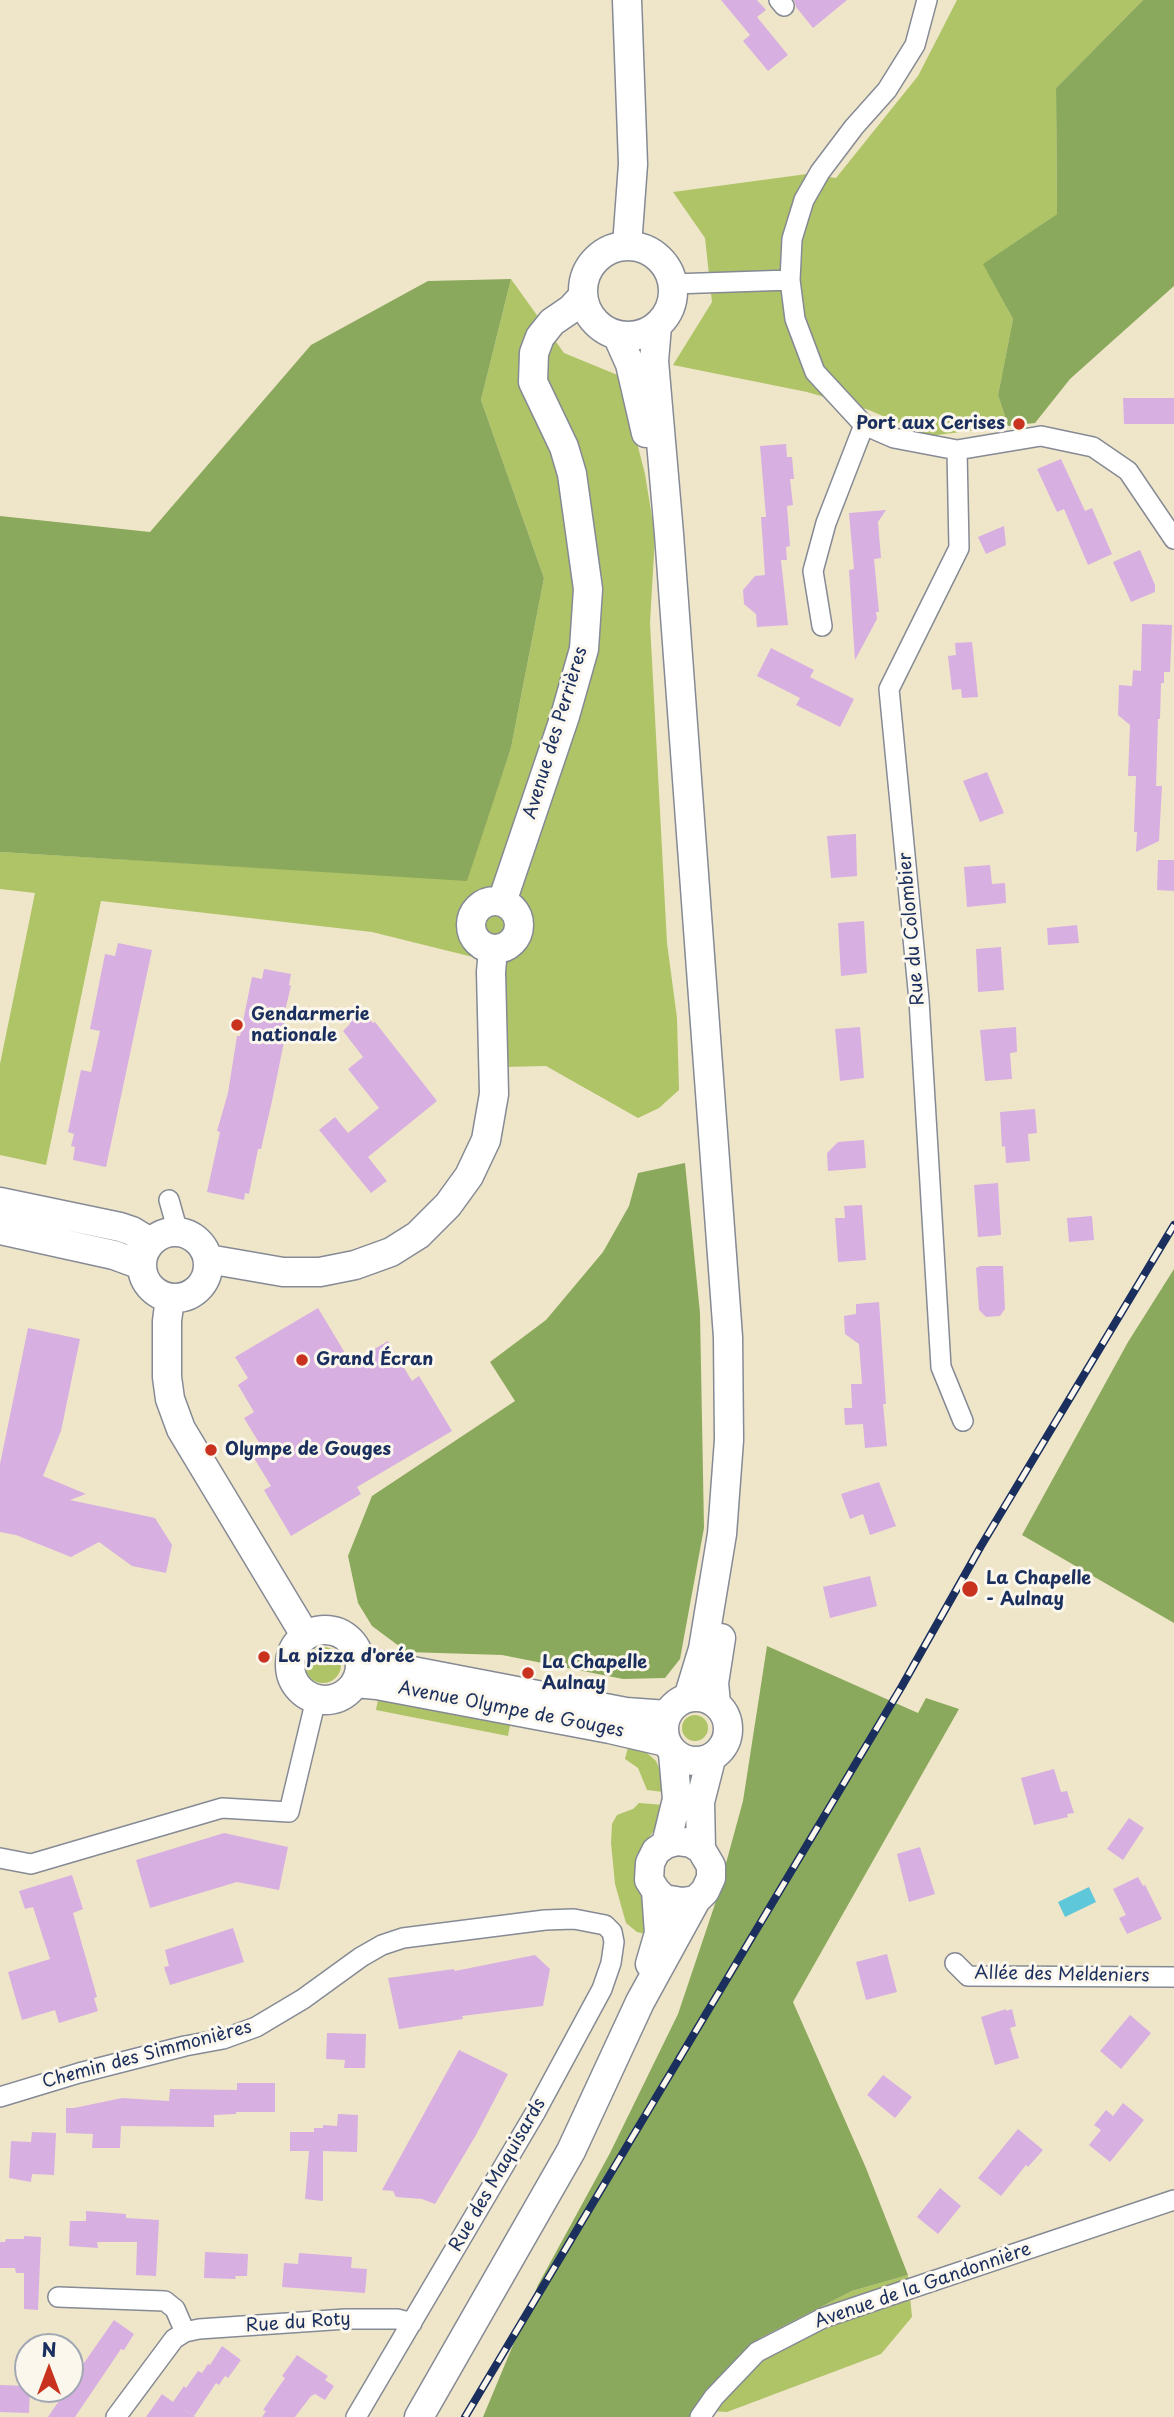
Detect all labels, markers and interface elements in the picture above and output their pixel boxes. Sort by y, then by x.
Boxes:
place label: Port aux Cerises [856,413,1005,435]
marker: Port aux Cerises [1011,416,1027,432]
street label: Avenue des Perrières [520,644,592,822]
street label: Rue du Colombier [895,851,929,1007]
place label: Gendarmerie nationale [251,1004,370,1046]
marker: Gendarmerie nationale [229,1017,245,1033]
place label: Grand Écran [316,1349,433,1371]
marker: Grand Écran [294,1352,310,1368]
place label: Olympe de Gouges [225,1439,391,1461]
marker: Olympe de Gouges [203,1442,219,1458]
place label: La Chapelle - Aulnay [986,1568,1091,1610]
marker: La Chapelle - Aulnay [960,1579,980,1599]
place label: La pizza d'orée [278,1646,415,1668]
marker: La pizza d'orée [256,1649,272,1665]
place label: La Chapelle Aulnay [542,1652,647,1694]
marker: La Chapelle Aulnay [520,1665,536,1681]
street label: Avenue Olympe de Gouges [396,1678,626,1742]
street label: Allée des Meldeniers [974,1963,1150,1987]
street label: Chemin des Simmonières [40,2017,254,2093]
street label: Rue des Maquisards [445,2094,551,2256]
street label: Avenue de la Gandonnière [812,2239,1034,2333]
street label: Rue du Roty [245,2309,351,2337]
north arrow [14,2333,84,2403]
text: N [41,2335,57,2363]

